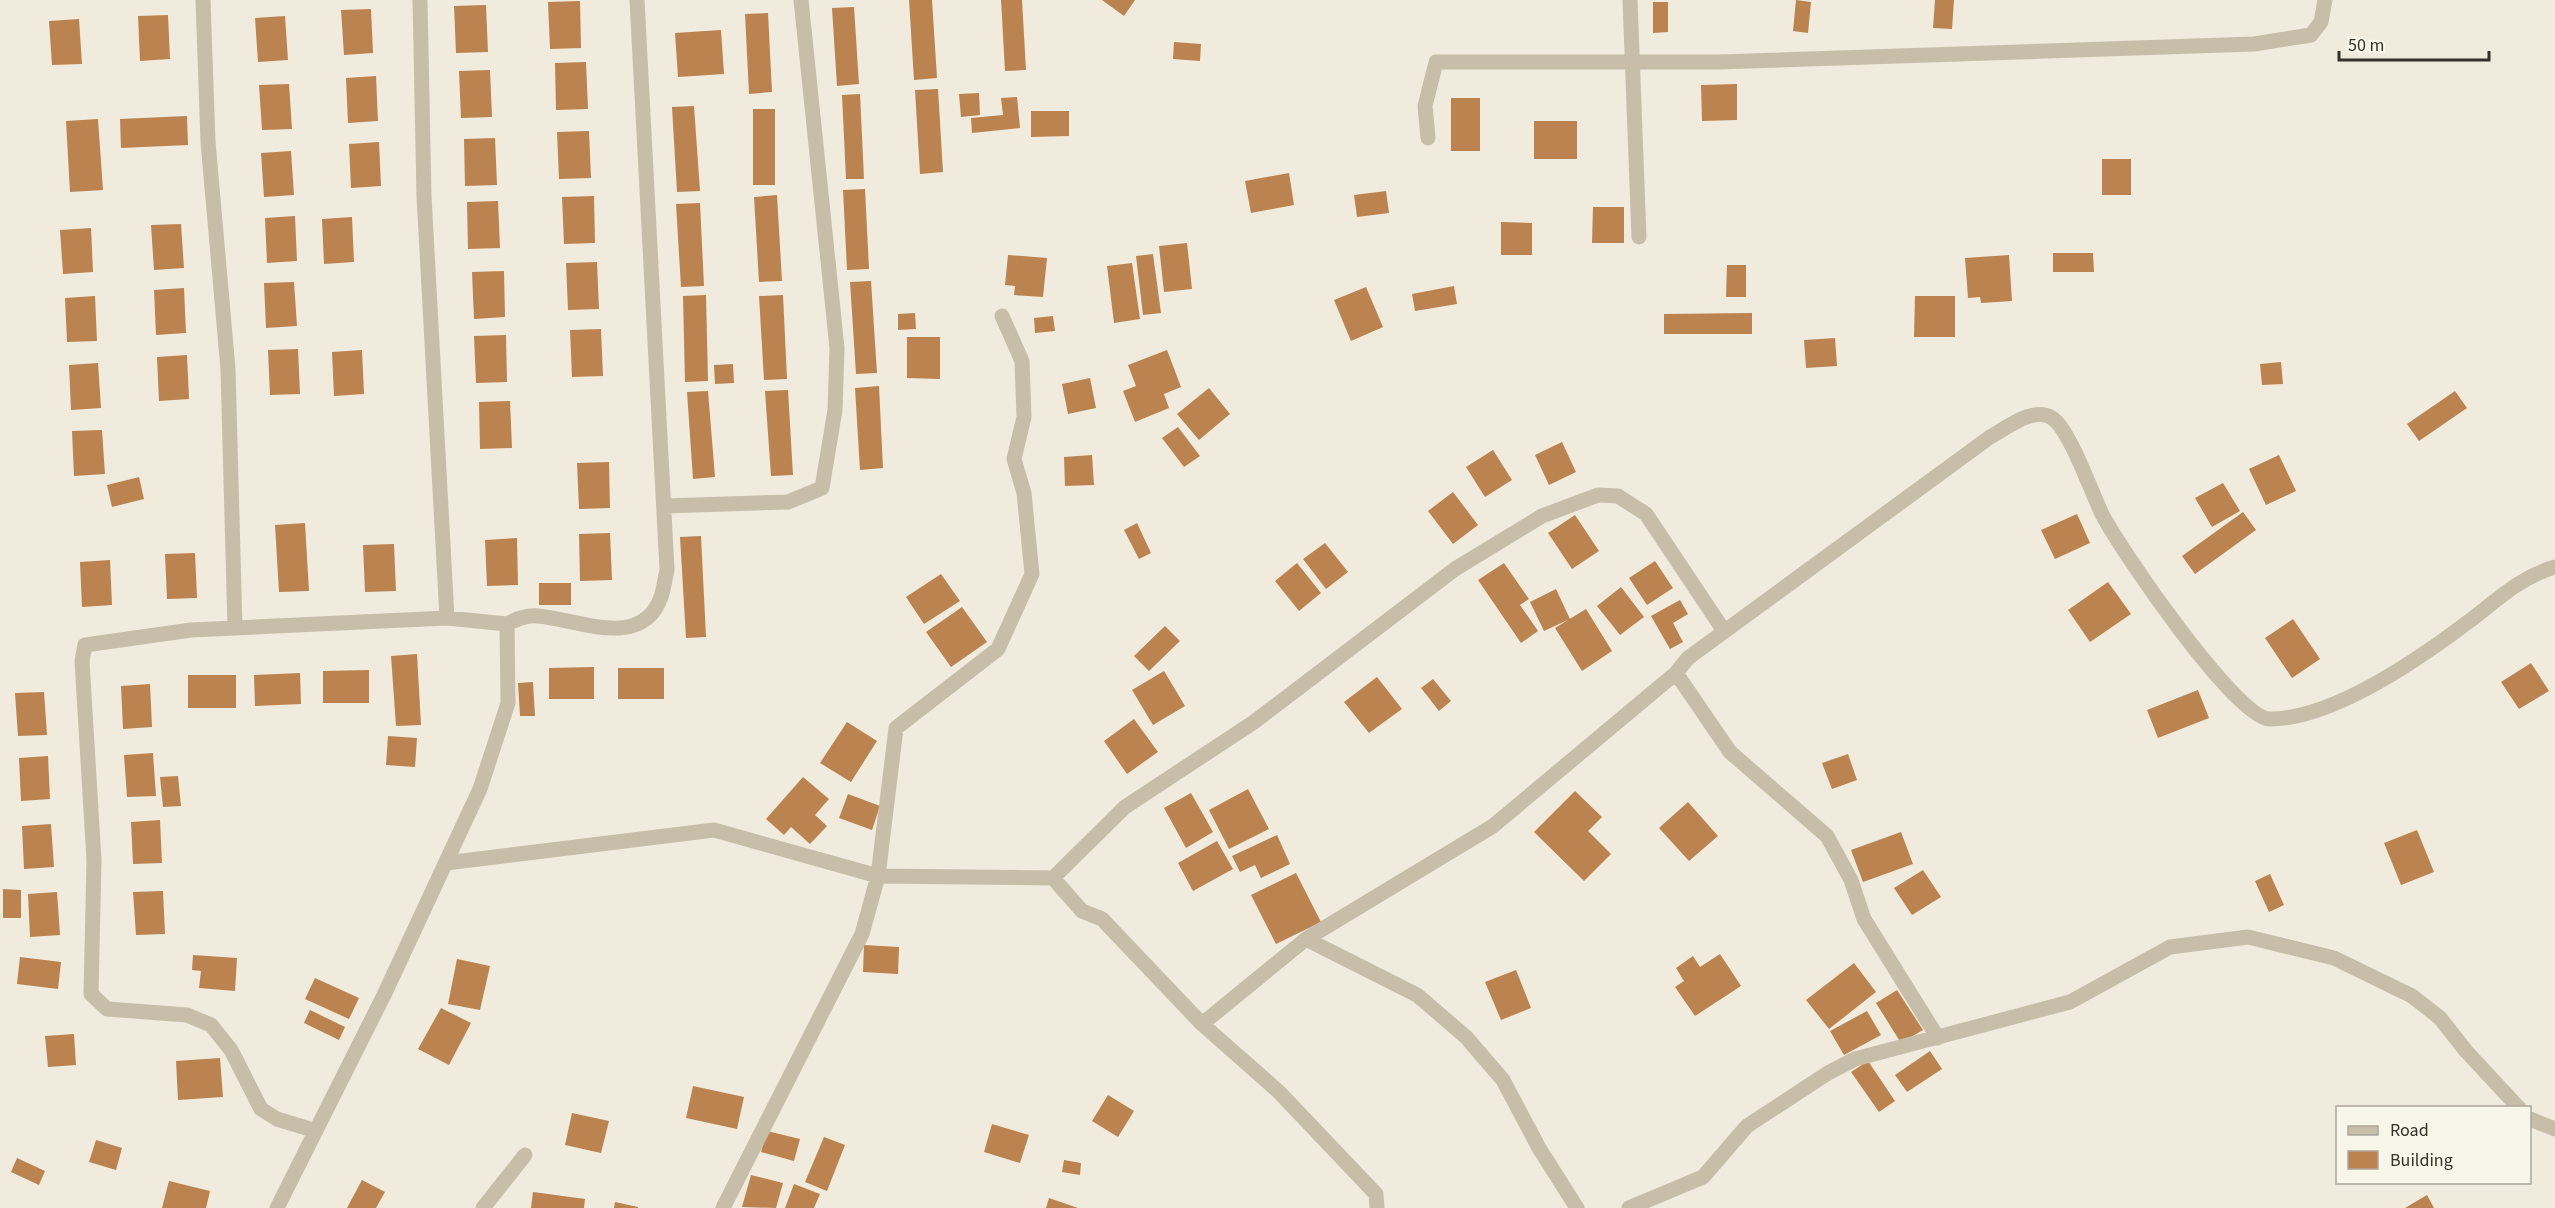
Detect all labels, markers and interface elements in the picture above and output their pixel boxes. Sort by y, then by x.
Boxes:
scale bar [2339,24,2489,62]
text: 50 m [2348,33,2384,58]
legend [2336,1106,2531,1184]
text: Road [2390,1118,2429,1143]
text: Building [2390,1148,2453,1173]

